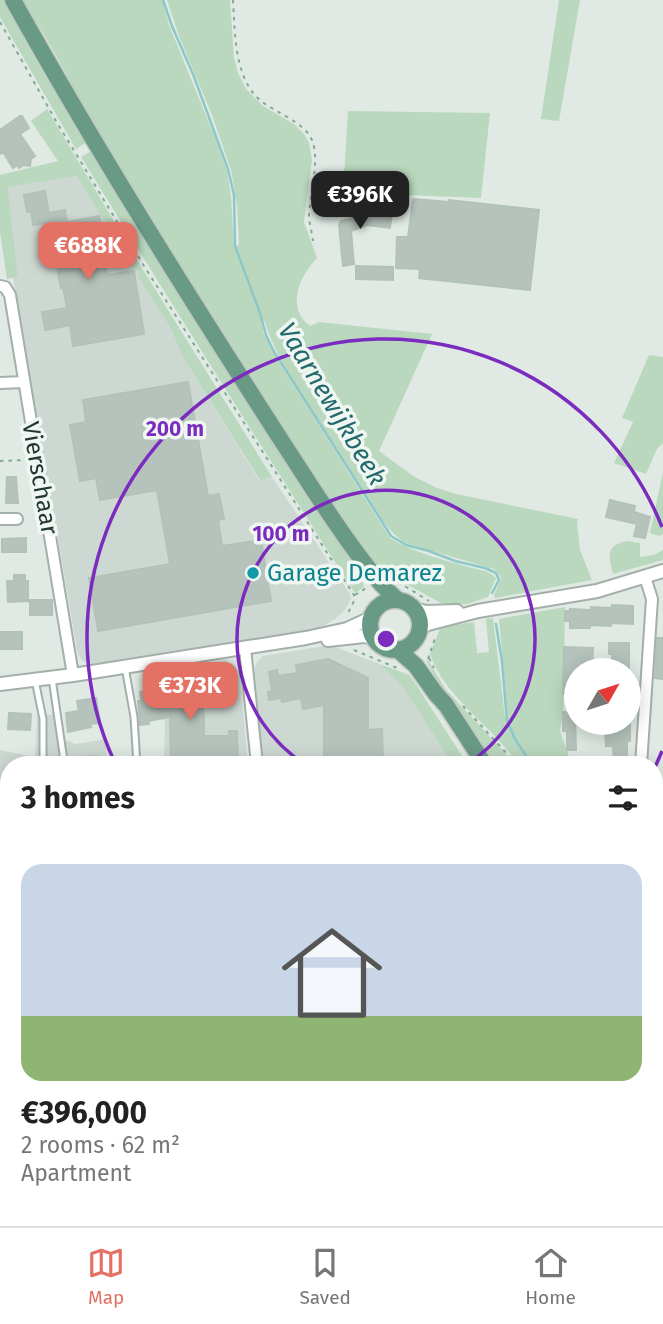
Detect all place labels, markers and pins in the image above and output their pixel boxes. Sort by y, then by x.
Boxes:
pin: €396K [311,172,409,231]
pin: €688K [39,222,137,282]
place label: Garage Demarez [267,559,442,587]
marker: Garage Demarez [245,565,261,581]
centre of rings [374,627,398,651]
pin: €373K [141,662,239,722]

